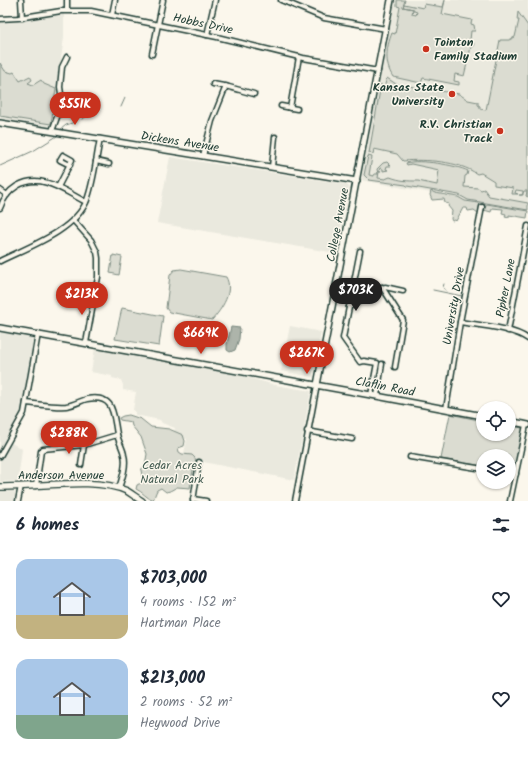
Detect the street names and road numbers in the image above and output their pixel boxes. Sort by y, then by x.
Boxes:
street label: Hobbs Drive [171,8,235,40]
street label: Dickens Avenue [140,126,221,158]
street label: College Avenue [322,186,355,264]
street label: Pipher Lane [491,256,521,319]
street label: University Drive [438,265,470,347]
street label: Claflin Road [354,372,417,402]
street label: Anderson Avenue [18,466,105,485]

